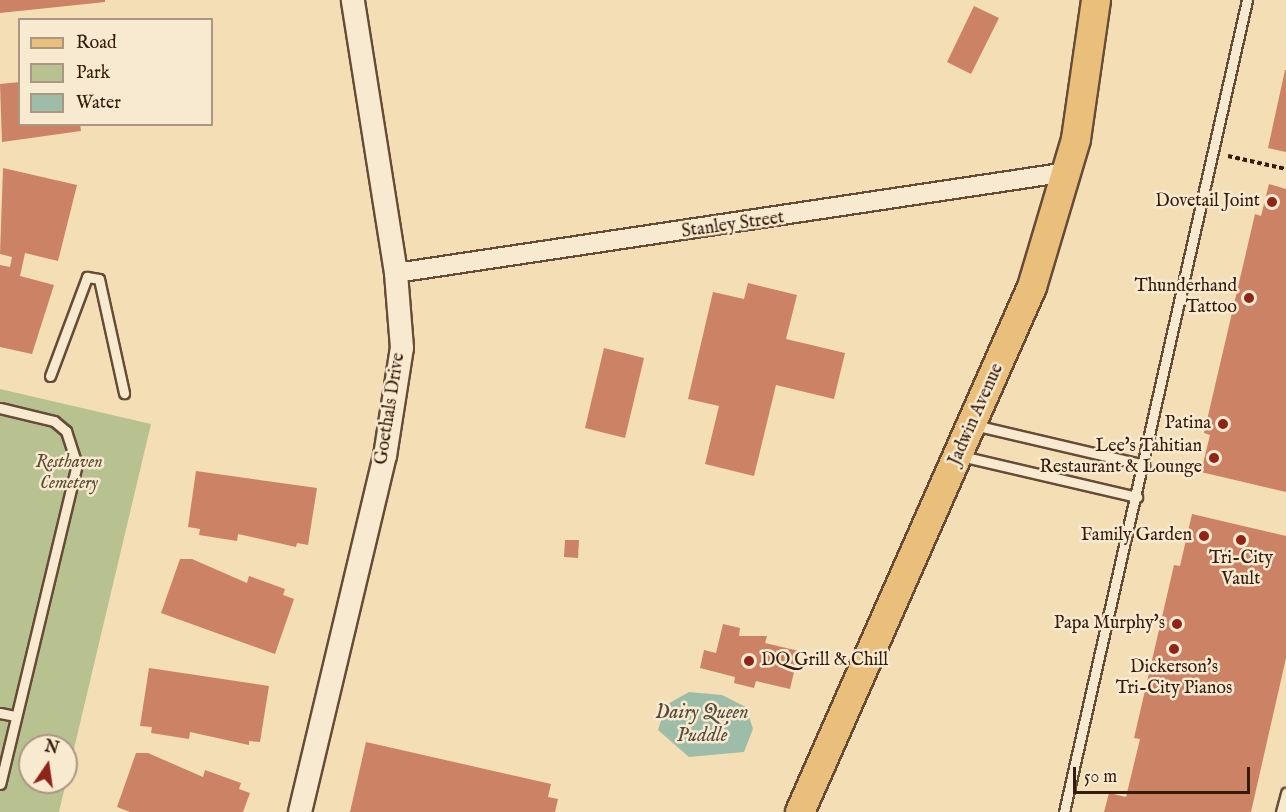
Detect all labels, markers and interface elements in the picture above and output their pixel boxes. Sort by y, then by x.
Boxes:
legend [18,18,213,126]
text: Road [76,32,117,55]
text: Park [76,62,110,85]
text: Water [76,92,121,115]
place label: Dovetail Joint [1155,191,1260,213]
marker: Dovetail Joint [1265,195,1279,209]
street label: Stanley Street [680,208,786,244]
place label: Thunderhand Tattoo [1134,277,1237,320]
marker: Thunderhand Tattoo [1242,291,1256,305]
street label: Goethals Drive [372,352,410,466]
street label: Jadwin Avenue [945,361,1009,469]
place label: Patina [1165,413,1211,435]
marker: Patina [1216,417,1230,431]
place label: Lee's Tahitian Restaurant & Lounge [1039,437,1202,480]
marker: Lee's Tahitian Restaurant & Lounge [1207,451,1221,465]
park label: Resthaven Cemetery [35,453,103,496]
place label: Family Garden [1081,525,1192,547]
marker: Family Garden [1197,529,1211,543]
marker: Tri-City Vault [1234,533,1248,547]
place label: Tri-City Vault [1209,549,1273,592]
place label: Papa Murphy's [1054,613,1165,635]
marker: Papa Murphy's [1170,617,1184,631]
marker: Dickerson's Tri-City Pianos [1167,642,1181,656]
place label: DQ Grill & Chill [761,650,888,672]
marker: DQ Grill & Chill [742,654,756,668]
place label: Dickerson's Tri-City Pianos [1116,658,1232,700]
water label: Dairy Queen Puddle [655,700,749,747]
north arrow [18,734,78,794]
text: N [43,737,61,760]
scale bar [1076,755,1253,793]
text: 50 m [1084,766,1117,789]

